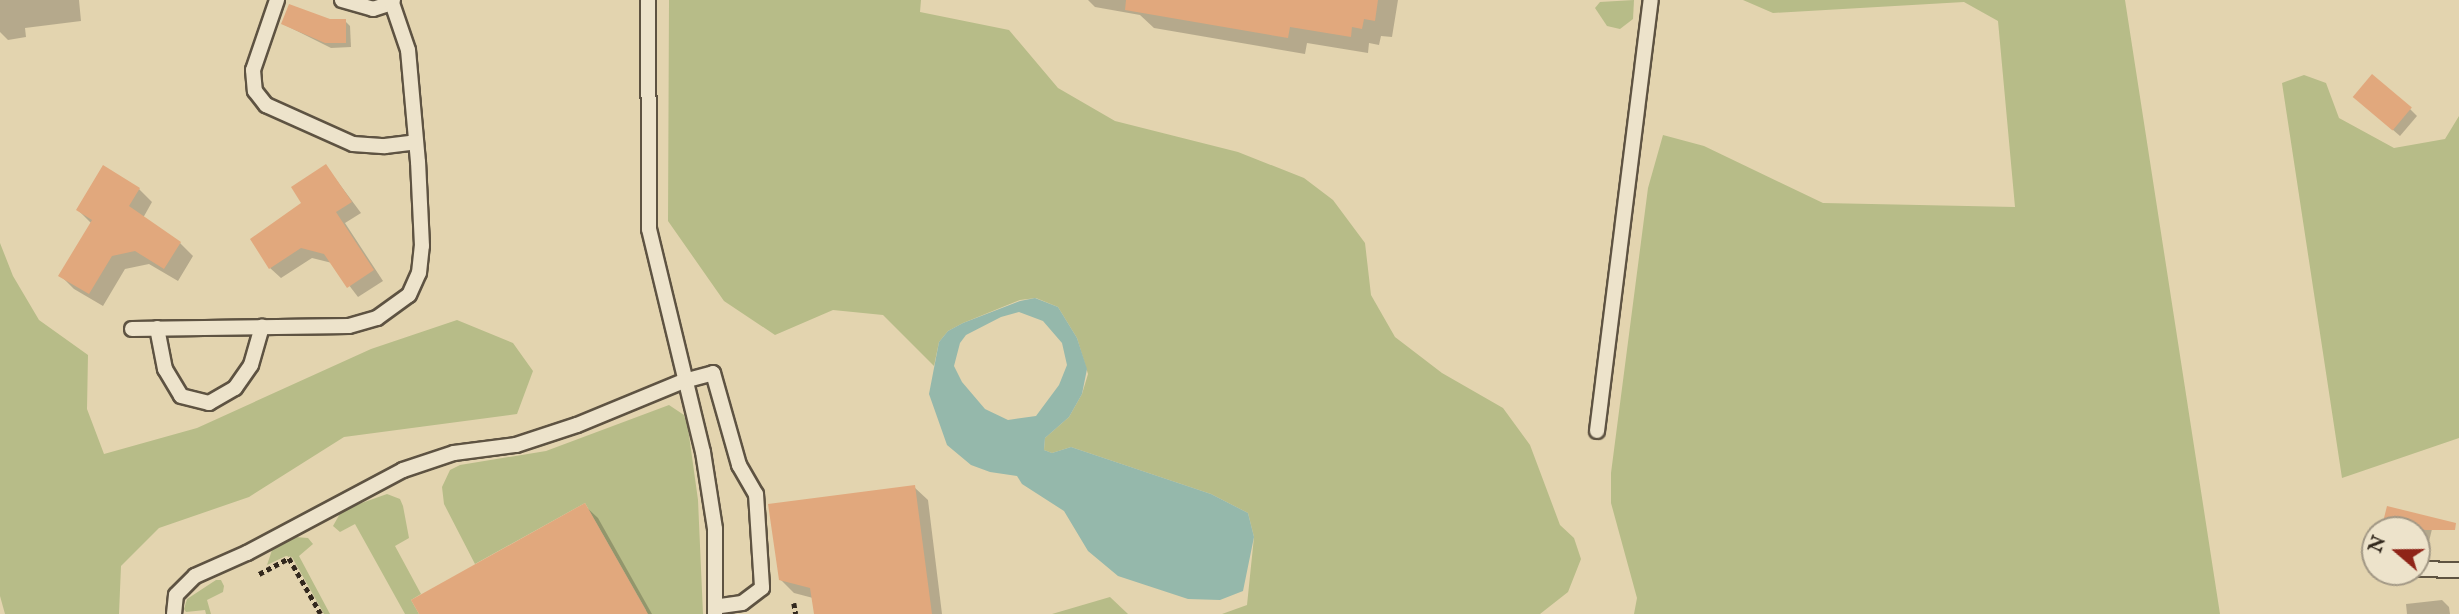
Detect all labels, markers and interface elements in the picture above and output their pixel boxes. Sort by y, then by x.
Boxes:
north arrow [2361,516,2431,586]
text: N [2364,533,2392,556]

